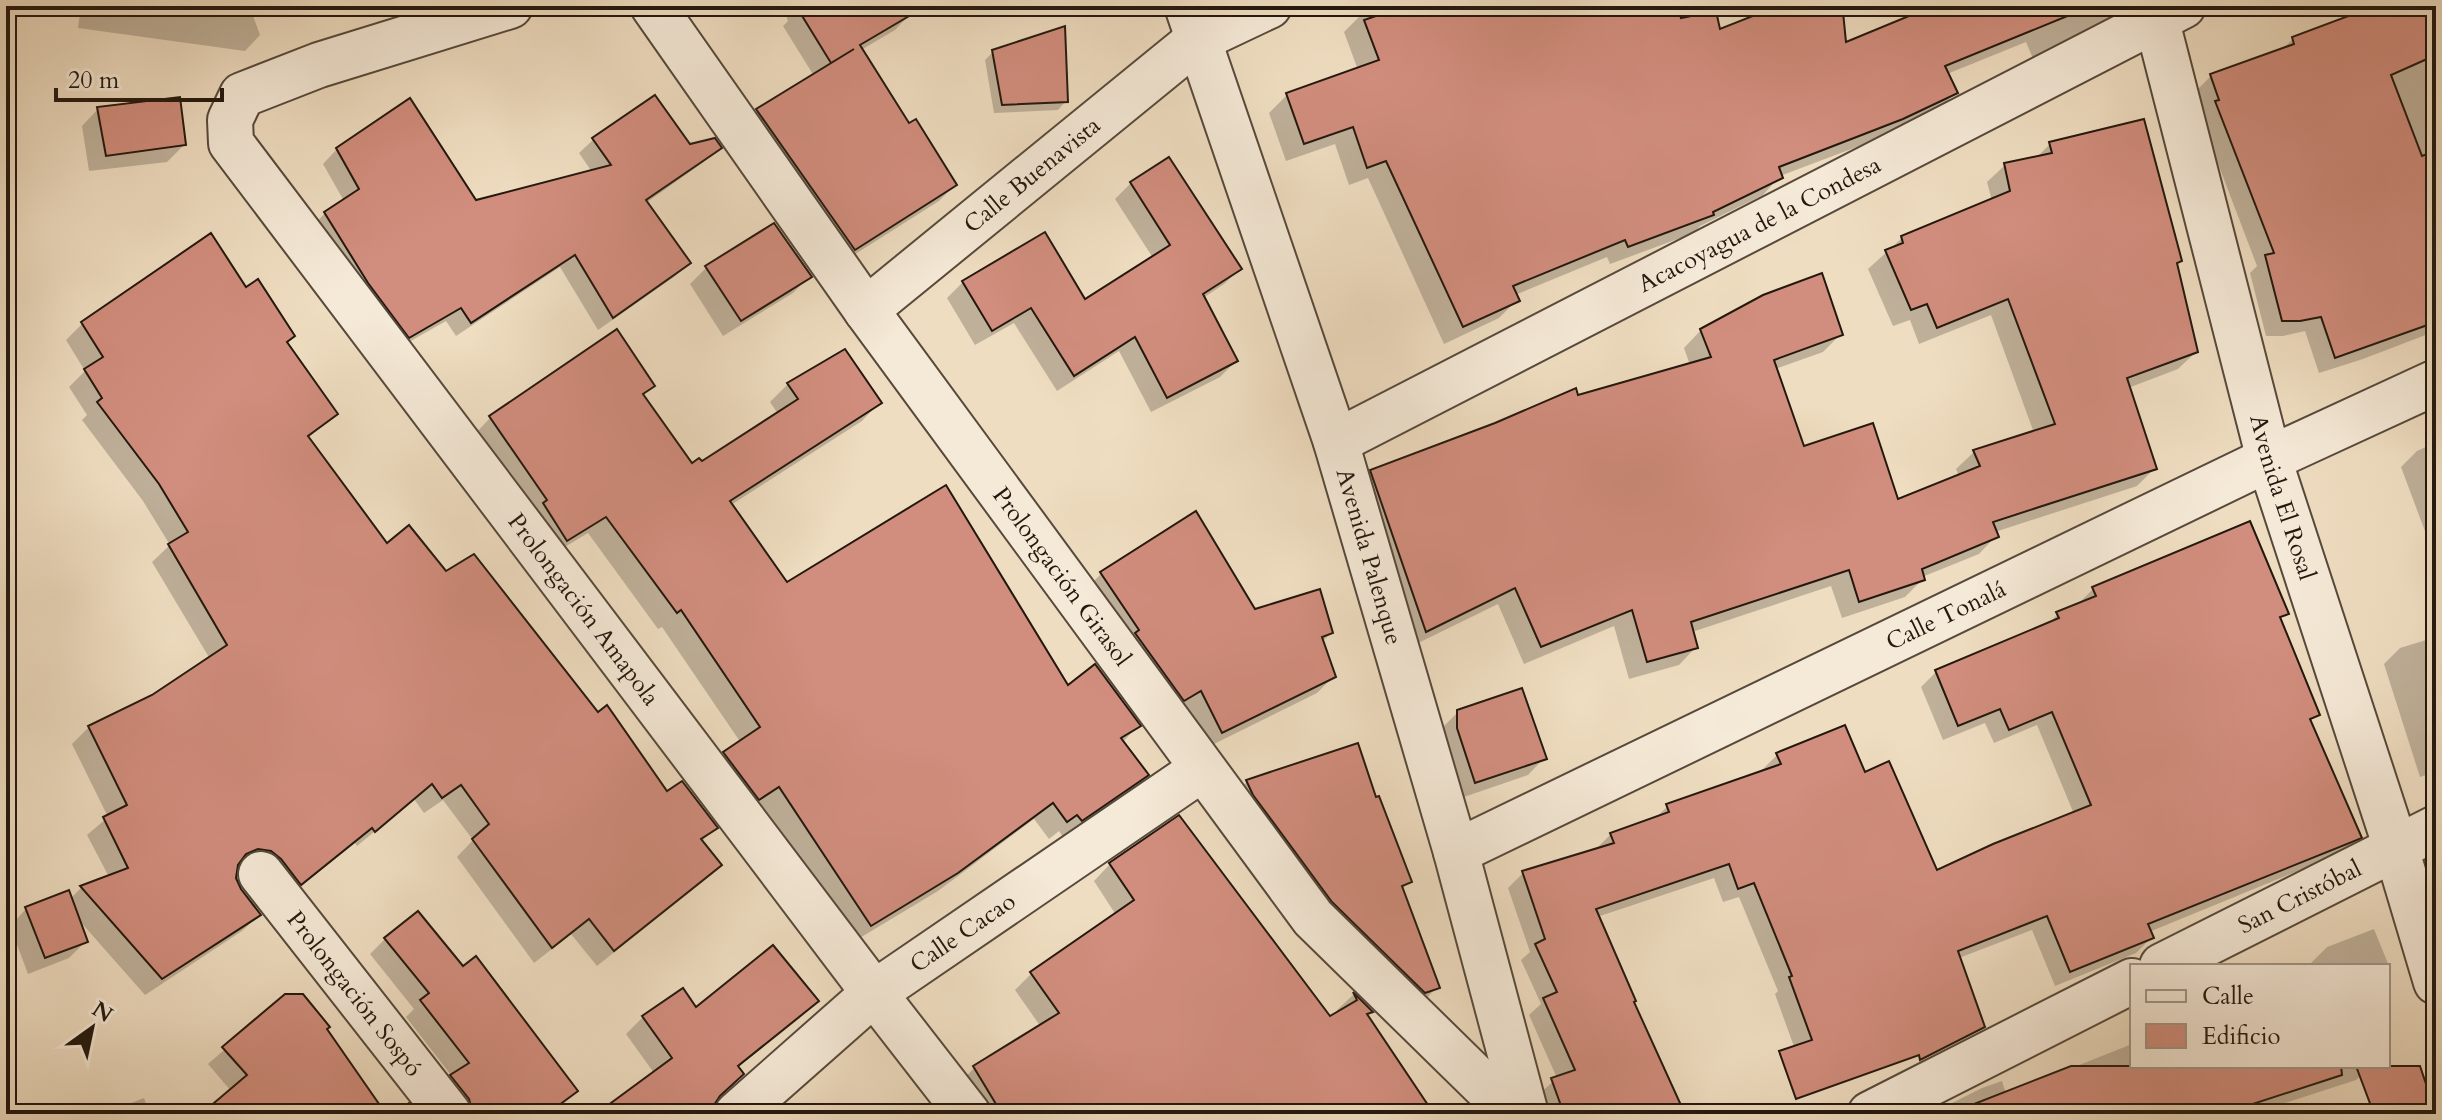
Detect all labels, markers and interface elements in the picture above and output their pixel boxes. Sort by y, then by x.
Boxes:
scale bar [56,52,222,102]
text: 20 m [68,64,120,97]
street label: Calle Buenavista [956,109,1108,240]
street label: Acacoyagua de la Condesa [1632,148,1887,300]
street label: Avenida El Rosal [2242,411,2324,584]
street label: Avenida Palenque [1328,464,1411,649]
street label: Prolongación Girasol [985,480,1139,673]
street label: Prolongación Amapola [500,506,668,713]
street label: Calle Tonalá [1880,572,2012,658]
street label: San Cristóbal [2232,852,2367,942]
street label: Calle Cacao [903,885,1022,980]
street label: Prolongación Sospó [279,904,430,1083]
legend [2130,964,2390,1068]
text: Calle [2202,980,2254,1013]
north arrow [52,988,132,1068]
text: N [86,994,119,1030]
text: Edificio [2202,1020,2281,1053]

